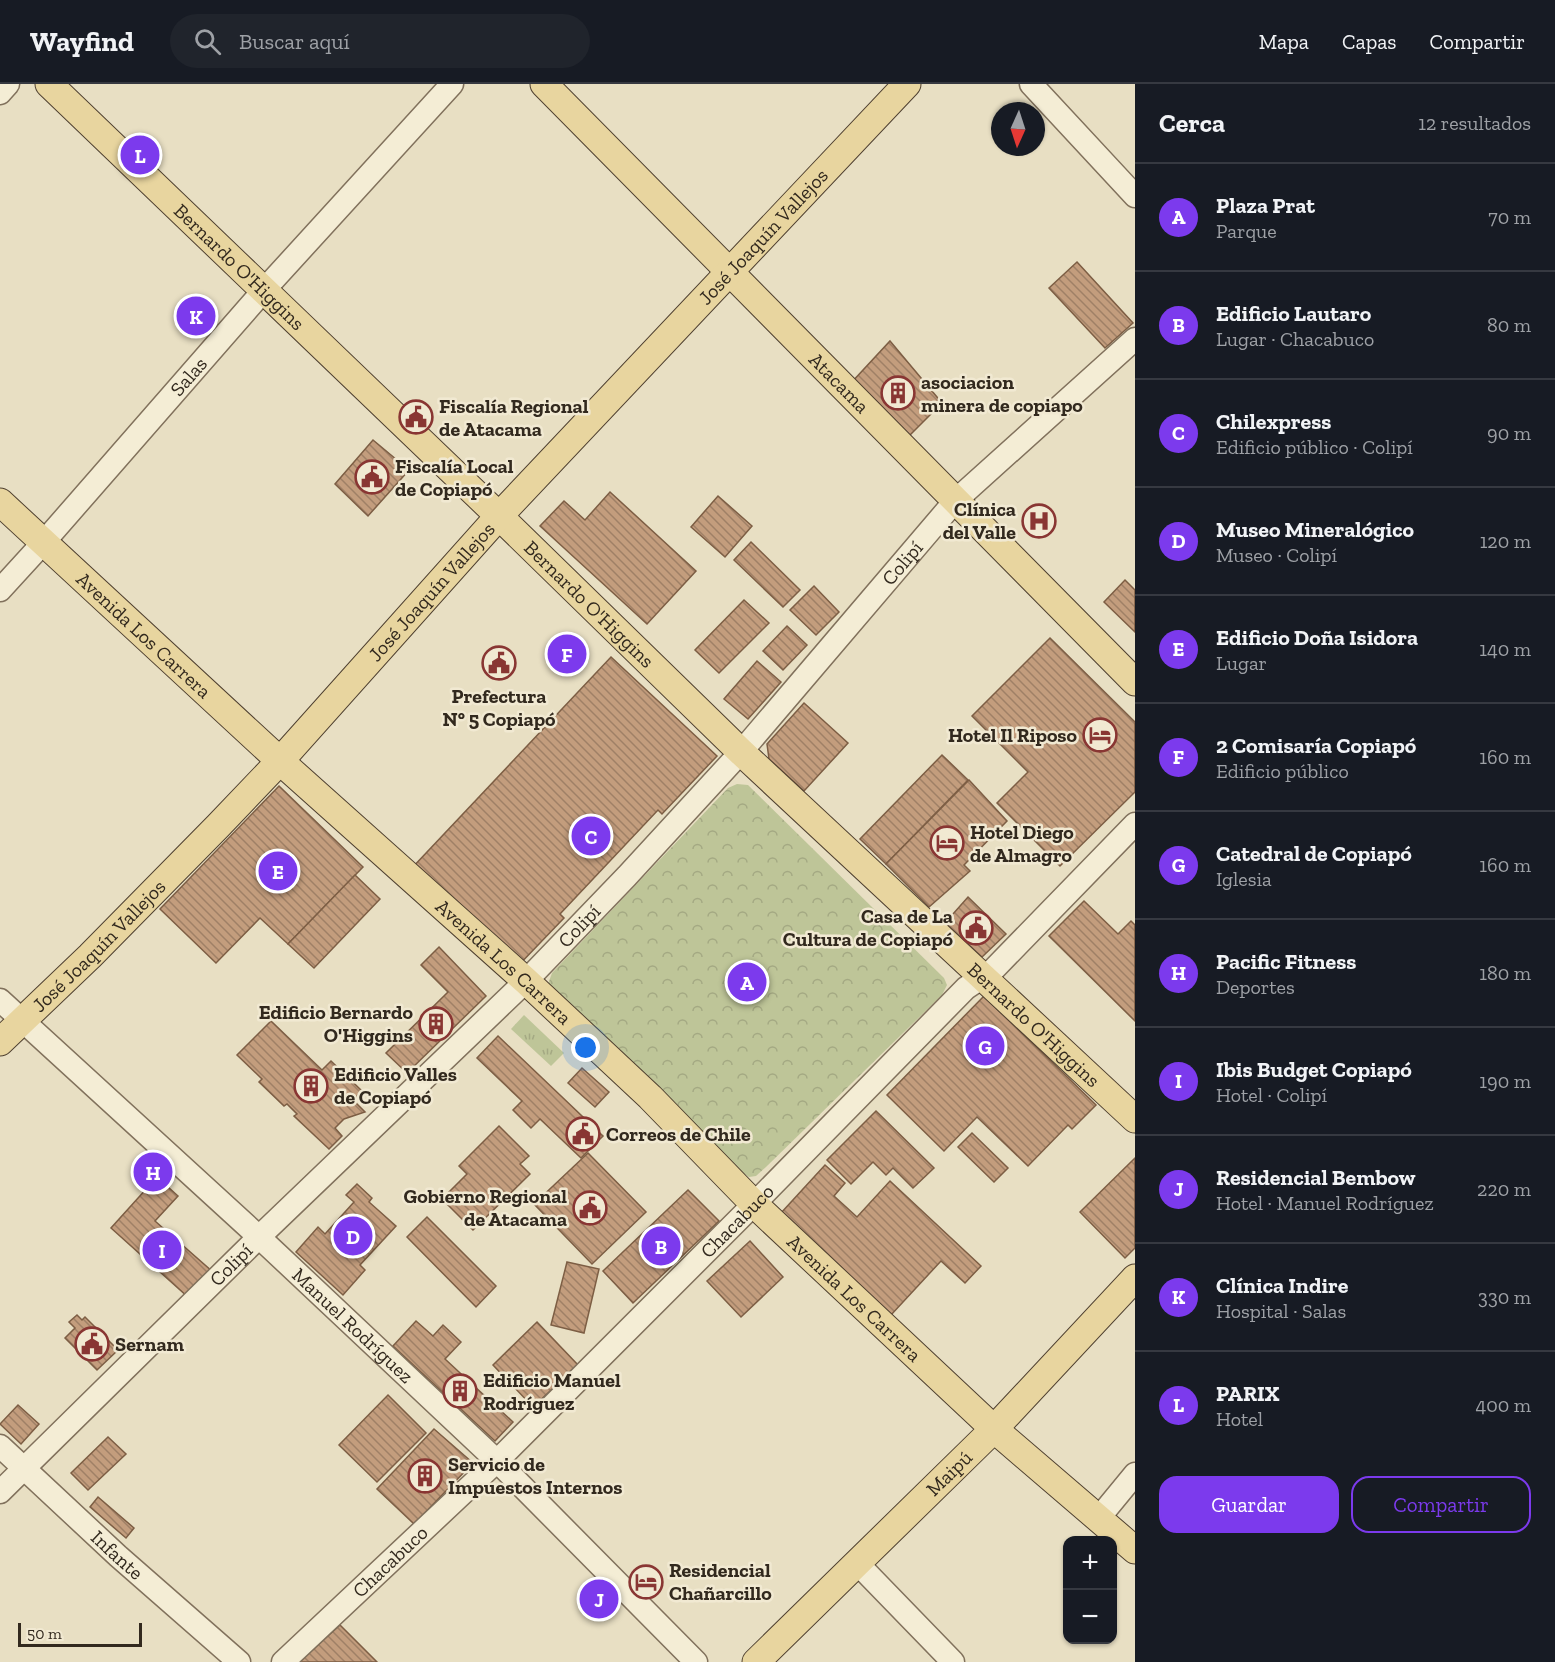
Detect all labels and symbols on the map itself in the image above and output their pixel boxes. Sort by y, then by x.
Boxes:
north arrow [991,102,1045,156]
pin: L [120,132,160,178]
street label: José Joaquín Vallejos [693,163,833,309]
street label: Bernardo O'Higgins [169,199,310,335]
pin: K [176,294,216,338]
street label: Atacama [804,347,875,418]
street label: Salas [165,352,212,401]
place label: asociacion minera de copiapo [921,370,1083,417]
building icon: asociacion minera de copiapo [880,375,916,411]
place label: Fiscalía Regional de Atacama [439,394,589,441]
public building icon: Fiscalía Regional de Atacama [398,399,434,435]
place label: Fiscalía Local de Copiapó [395,454,514,501]
public building icon: Fiscalía Local de Copiapó [354,459,390,495]
place label: Clínica del Valle [943,497,1016,544]
hospital icon: Clínica del Valle [1021,503,1057,539]
street label: José Joaquín Vallejos [363,517,500,666]
street label: Bernardo O'Higgins [519,535,659,673]
street label: Colipí [877,536,928,590]
street label: Avenida Los Carrera [72,567,216,704]
pin: F [548,632,586,676]
public building icon: Prefectura N° 5 Copiapó [481,645,517,681]
place label: Prefectura N° 5 Copiapó [442,684,556,731]
hotel icon: Hotel Il Riposo [1082,717,1118,753]
place label: Hotel Il Riposo [948,723,1078,747]
pin: C [572,814,610,858]
place label: Hotel Diego de Almagro [970,820,1074,867]
hotel icon: Hotel Diego de Almagro [929,825,965,861]
pin: E [258,848,298,894]
street label: José Joaquín Vallejos [27,874,171,1017]
street label: Avenida Los Carrera [431,894,577,1030]
street label: Colipí [553,899,606,952]
place label: Casa de La Cultura de Copiapó [783,904,954,951]
public building icon: Casa de La Cultura de Copiapó [958,910,994,946]
street label: Bernardo O'Higgins [963,957,1105,1092]
pin: A [728,960,766,1004]
place label: Edificio Bernardo O'Higgins [259,1000,414,1047]
building icon: Edificio Bernardo O'Higgins [418,1006,454,1042]
pin: G [966,1024,1004,1068]
your location [571,1033,600,1062]
place label: Edificio Valles de Copiapó [334,1062,457,1109]
building icon: Edificio Valles de Copiapó [293,1068,329,1104]
public building icon: Correos de Chile [565,1116,601,1152]
place label: Correos de Chile [606,1122,751,1146]
pin: H [134,1150,172,1194]
street label: Chacabuco [695,1179,779,1263]
place label: Gobierno Regional de Atacama [404,1184,567,1231]
public building icon: Gobierno Regional de Atacama [572,1190,608,1226]
pin: D [334,1214,372,1258]
pin: B [642,1224,680,1268]
pin: I [142,1228,182,1272]
street label: Avenida Los Carrera [782,1229,927,1367]
street label: Colipí [204,1238,258,1291]
street label: Manuel Rodríguez [287,1263,418,1388]
public building icon: Sernam [74,1326,110,1362]
place label: Sernam [115,1332,185,1356]
place label: Edificio Manuel Rodríguez [483,1368,621,1415]
building icon: Edificio Manuel Rodríguez [442,1373,478,1409]
street label: Maipú [921,1445,977,1501]
place label: Servicio de Impuestos Internos [448,1452,622,1499]
building icon: Servicio de Impuestos Internos [407,1458,443,1494]
street label: Chacabuco [348,1520,433,1602]
street label: Infante [86,1525,148,1585]
place label: Residencial Chañarcillo [669,1558,772,1605]
hotel icon: Residencial Chañarcillo [628,1564,664,1600]
pin: J [580,1576,618,1622]
scale bar [18,1620,142,1648]

